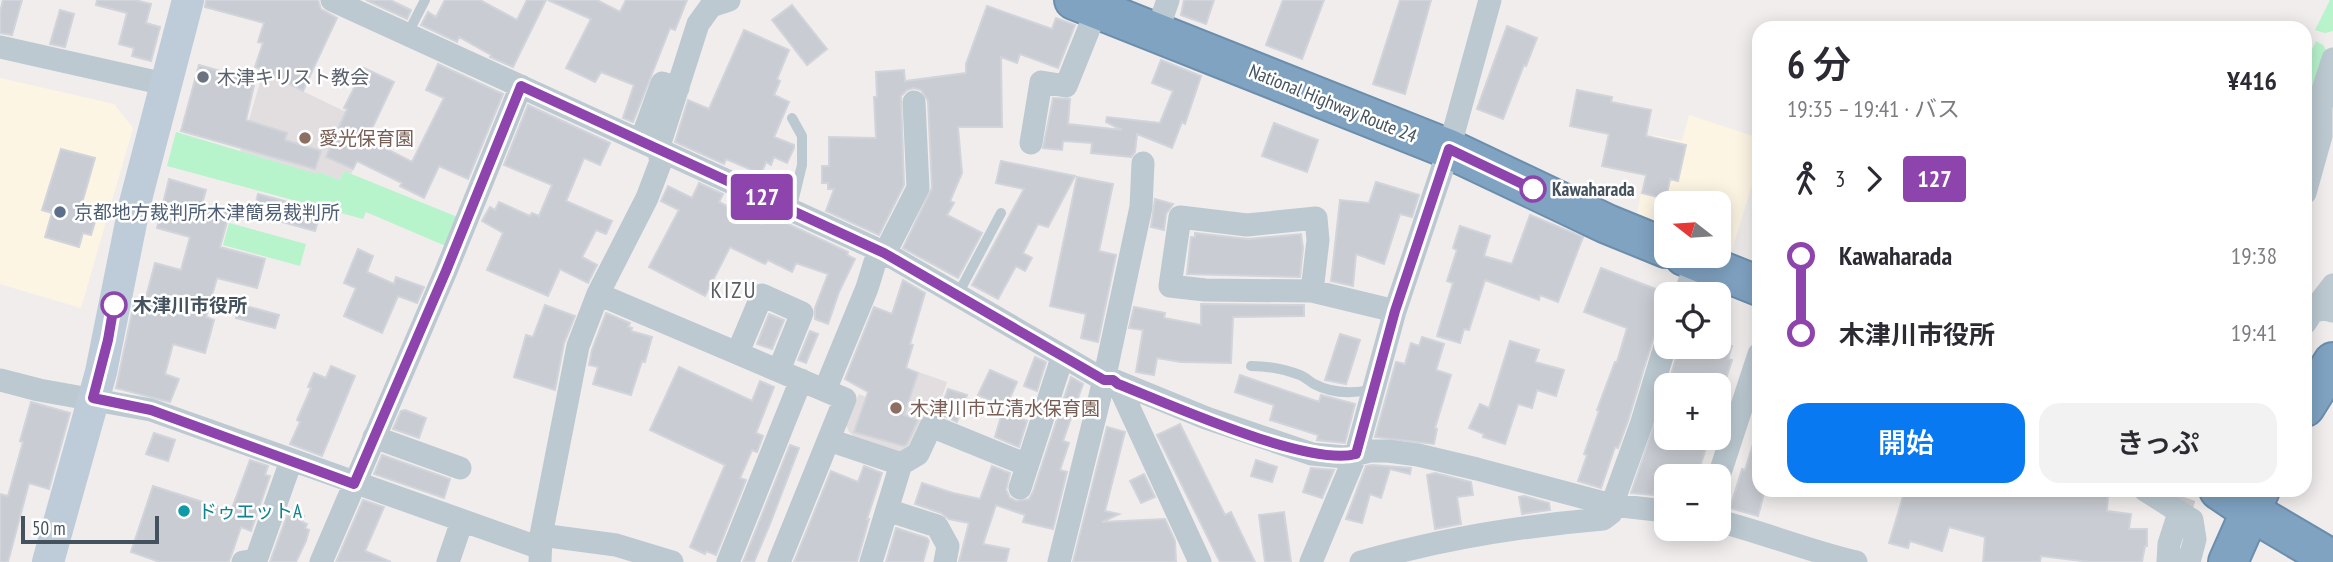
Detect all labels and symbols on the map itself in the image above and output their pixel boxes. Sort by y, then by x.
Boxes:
street label: National Highway Route 24 [1246,58,1421,148]
place label: 木津キリスト教会 [217,65,369,89]
marker: 木津キリスト教会 [195,69,211,85]
place label: 愛光保育園 [319,126,414,150]
marker: 愛光保育園 [297,130,313,146]
line badge: 127 [722,174,802,220]
marker: Kawaharada [1520,176,1546,202]
place label: Kawaharada [1552,177,1635,201]
north arrow [1654,191,1731,268]
place label: 京都地方裁判所木津簡易裁判所 [74,200,340,224]
marker: 京都地方裁判所木津簡易裁判所 [52,204,68,220]
district label: KIZU [711,275,757,304]
marker: 木津川市役所 [101,292,127,318]
place label: 木津川市役所 [133,293,247,317]
place label: 木津川市立清水保育園 [910,396,1100,420]
marker: 木津川市立清水保育園 [888,400,904,416]
place label: ドゥエットA [198,499,302,523]
marker: ドゥエットA [176,503,192,519]
scale bar [21,513,159,545]

